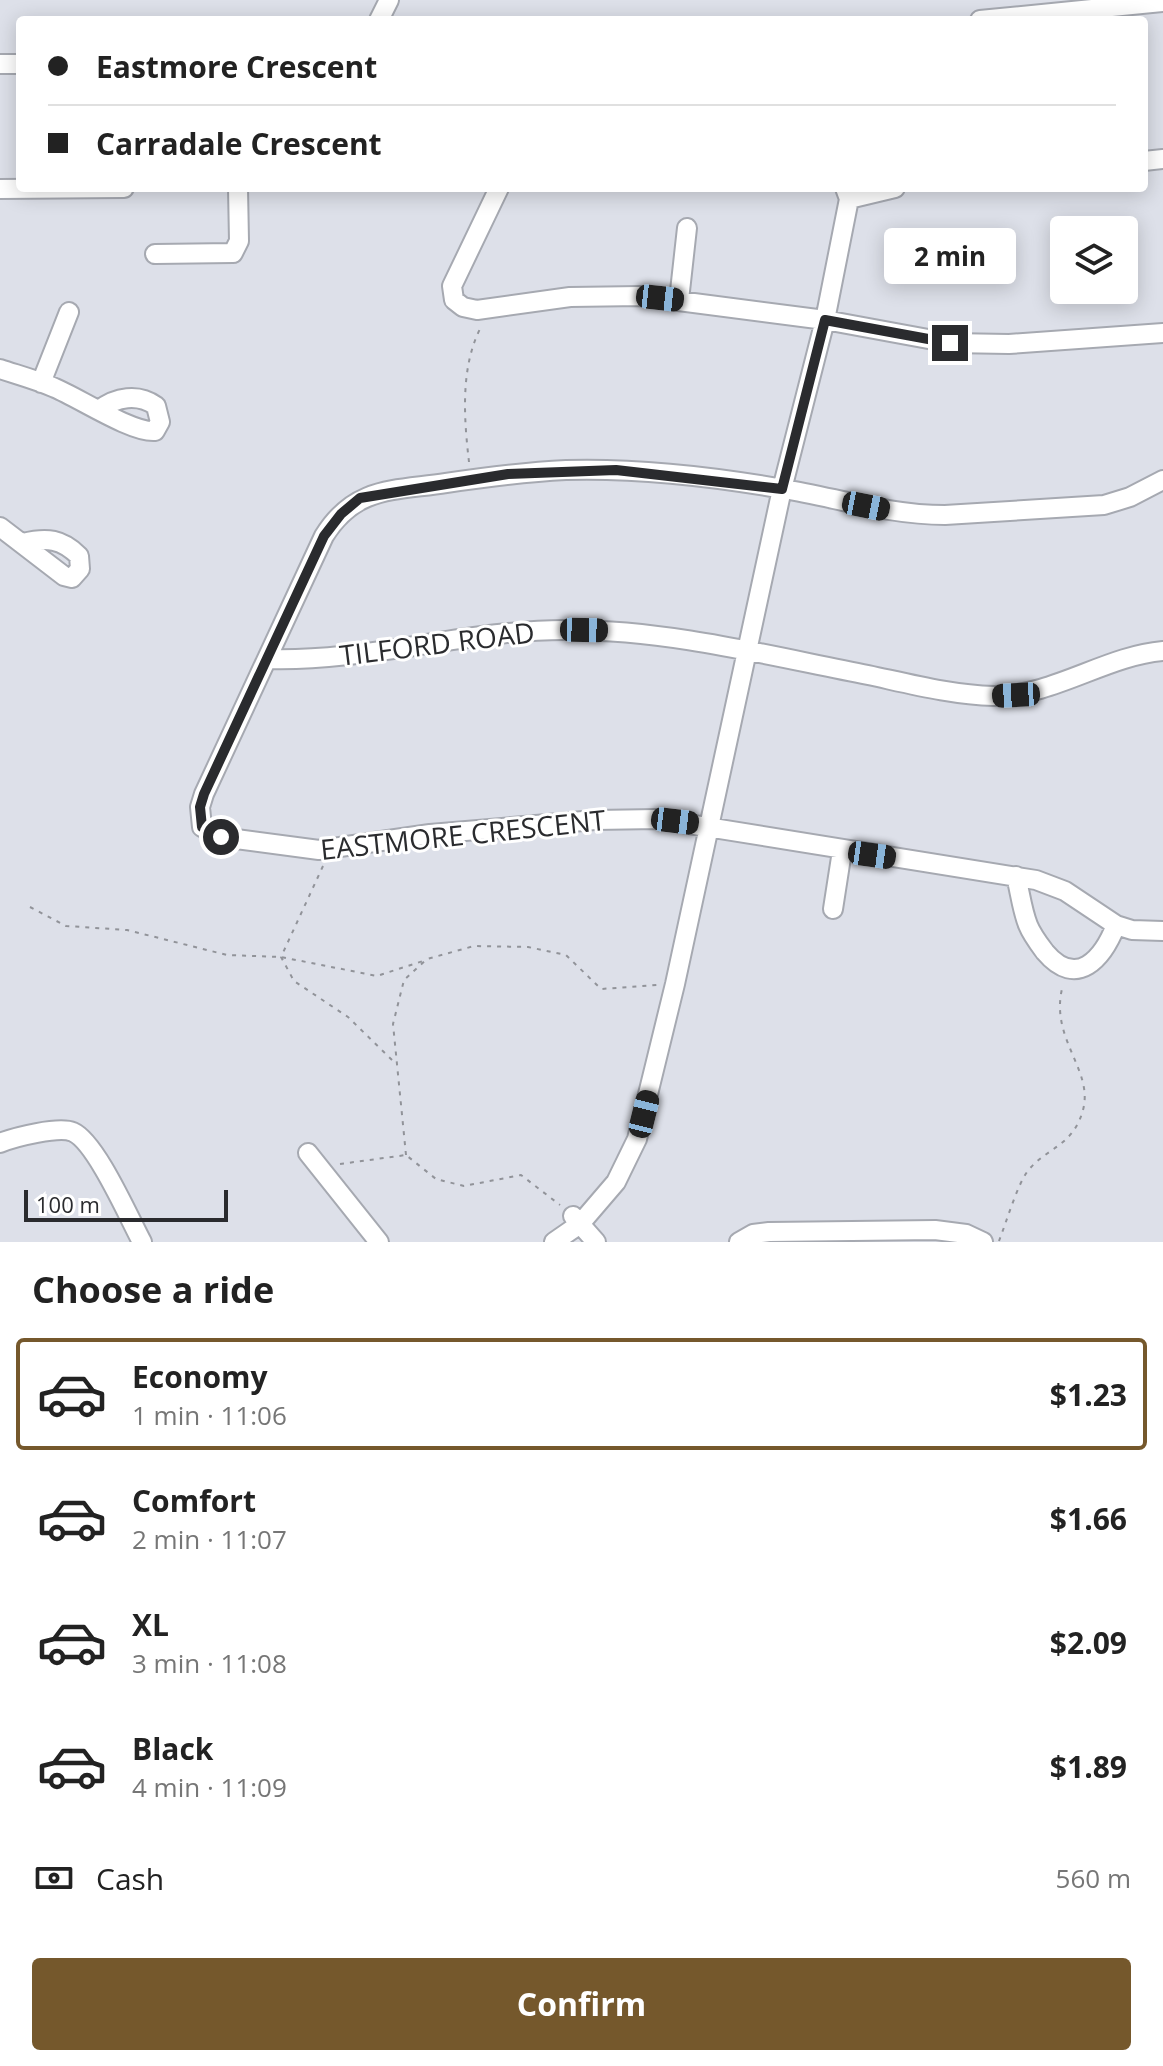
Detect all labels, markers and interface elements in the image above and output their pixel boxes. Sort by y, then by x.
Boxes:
text: Eastmore Crescent [96,46,377,87]
text: Carradale Crescent [96,123,382,164]
map controls [1050,216,1138,304]
button: layers [1050,216,1138,304]
callout: 2 min [884,227,1016,283]
text: 2 min [914,238,986,274]
car [635,284,685,312]
route end [932,325,968,361]
car [840,490,892,522]
street label: TILFORD ROAD [337,612,537,674]
car [560,618,608,642]
car [991,682,1041,708]
street label: EASTMORE CRESCENT [318,800,608,868]
car [650,806,700,836]
route start [203,819,239,855]
car [847,840,897,870]
car [627,1088,661,1140]
scale bar [24,1186,228,1222]
text: 100 m [36,1189,100,1219]
text: Choose a ride [32,1265,274,1314]
text: Economy [132,1356,268,1397]
icon: car [36,1358,108,1430]
text: $1.23 [1050,1374,1127,1415]
text: 1 min · 11:06 [132,1397,287,1433]
text: Comfort [132,1480,256,1521]
icon: car [36,1482,108,1554]
text: $1.66 [1050,1498,1127,1539]
text: 2 min · 11:07 [132,1521,287,1557]
text: XL [132,1604,169,1645]
icon: car [36,1606,108,1678]
text: $2.09 [1050,1622,1127,1663]
text: 3 min · 11:08 [132,1645,287,1681]
text: Black [132,1728,213,1769]
icon: car [36,1730,108,1802]
text: $1.89 [1050,1746,1127,1787]
text: 4 min · 11:09 [132,1769,287,1805]
icon: cash [32,1856,76,1900]
text: Cash [96,1858,164,1899]
text: 560 m [1056,1860,1131,1896]
button: Confirm [32,1958,1131,2050]

